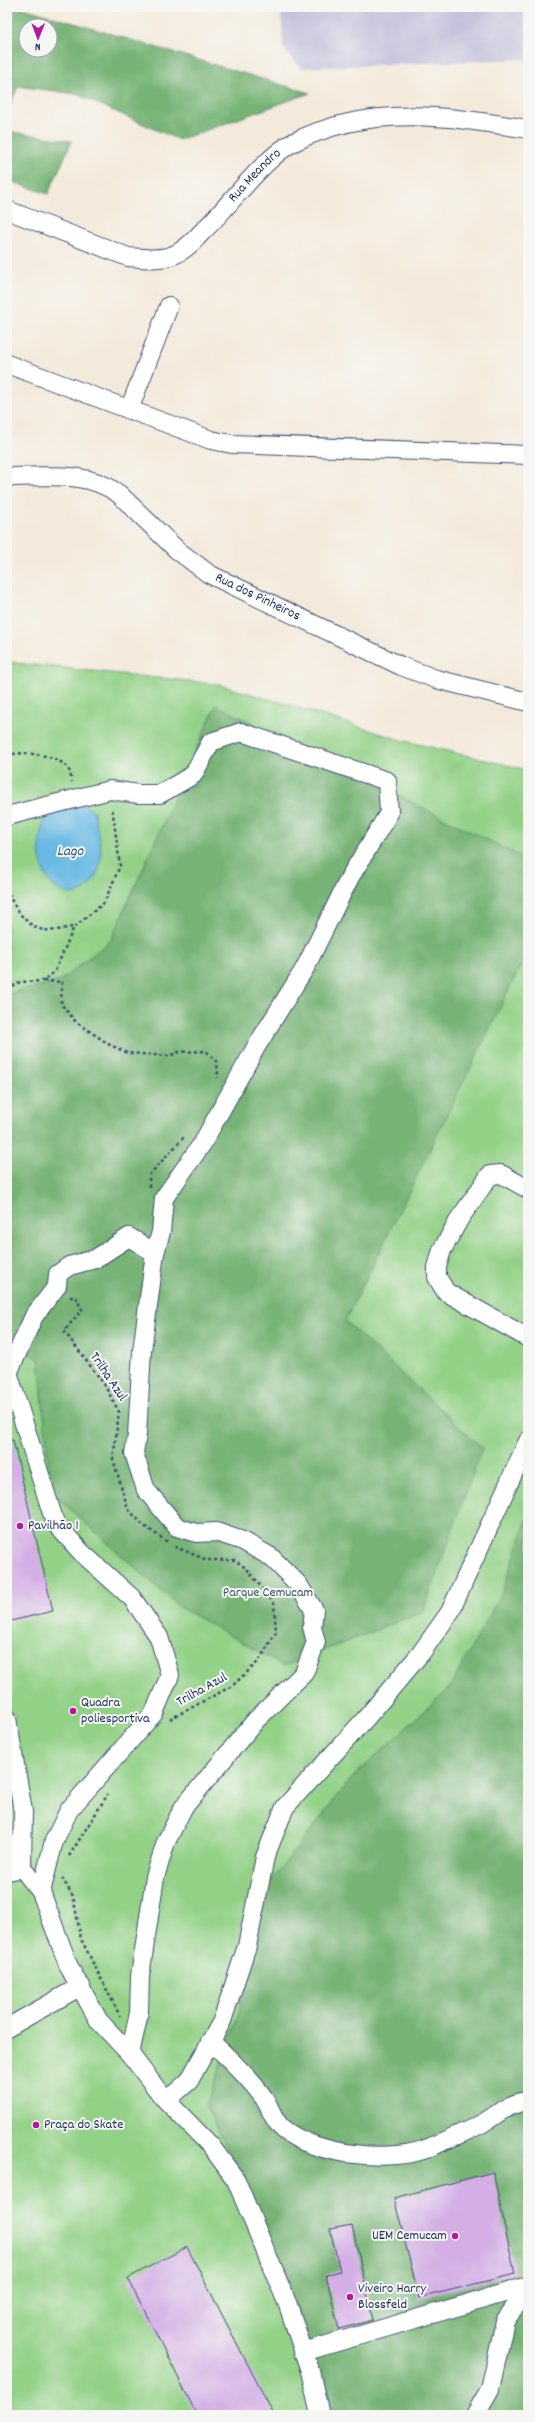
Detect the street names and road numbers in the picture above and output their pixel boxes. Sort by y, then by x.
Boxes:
street label: Rua Meandro [224,144,286,207]
street label: Rua dos Pinheiros [212,568,304,626]
street label: Trilha Azul [84,1349,132,1406]
street label: Trilha Azul [173,1668,232,1712]

